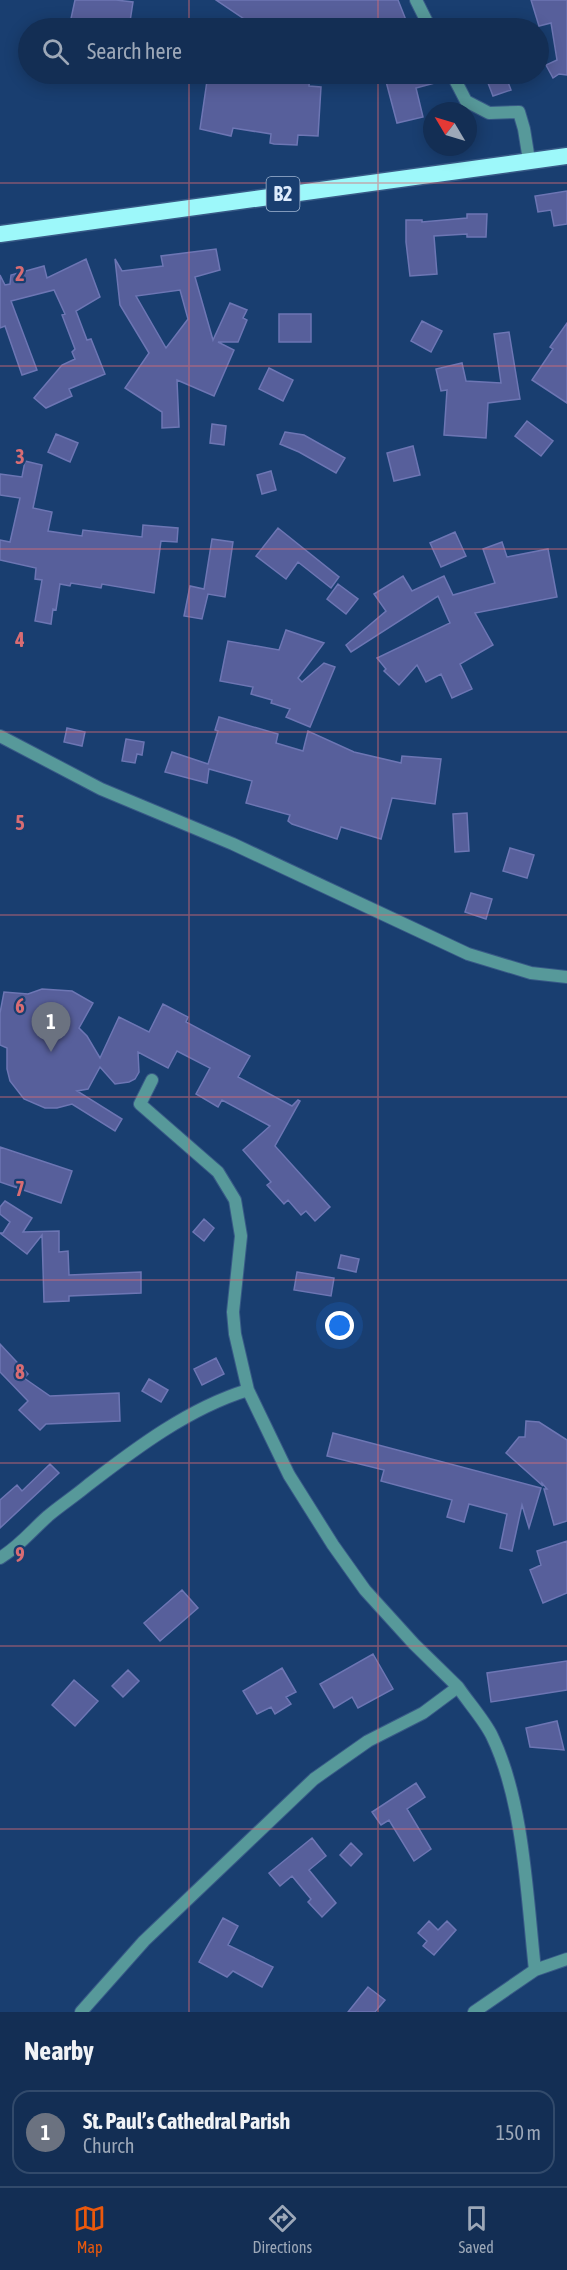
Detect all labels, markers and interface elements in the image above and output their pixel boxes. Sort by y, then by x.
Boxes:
search box [18,18,549,84]
icon: search [39,35,72,68]
text: Search here [87,38,182,64]
north arrow [423,102,477,156]
road number: B2 [266,177,300,211]
text: 2 [15,262,25,285]
text: 3 [15,445,25,468]
text: 4 [14,628,25,651]
text: 5 [15,811,25,834]
text: 6 [15,994,25,1017]
pin: 1 [32,1002,70,1052]
text: 7 [15,1177,25,1200]
your location [325,1311,354,1340]
text: 8 [15,1360,25,1383]
text: 9 [15,1543,25,1566]
text: Nearby [24,2036,94,2066]
text: St. Paul’s Cathedral Parish [83,2108,290,2134]
text: 1 [41,2121,50,2144]
text: 150 m [496,2121,541,2144]
text: Church [83,2134,134,2157]
tab: Map [73,2202,106,2256]
tab: Directions [252,2202,312,2256]
tab: Saved [458,2202,494,2256]

